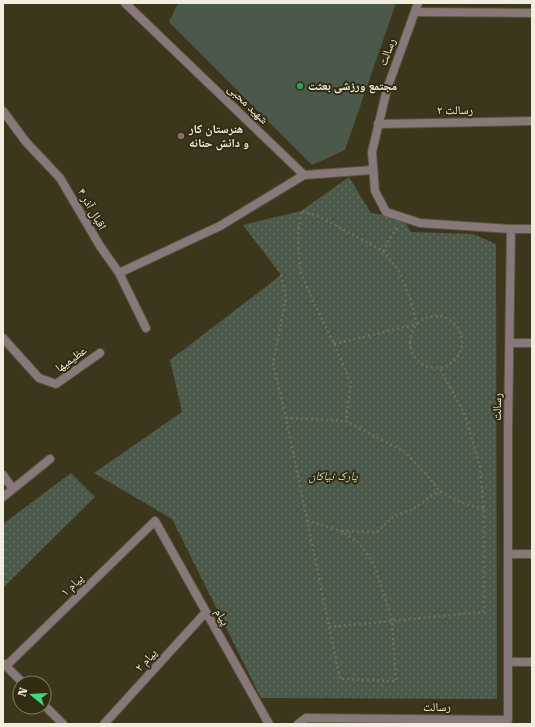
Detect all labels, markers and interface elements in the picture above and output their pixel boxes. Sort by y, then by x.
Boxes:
street label: رسالت [376,36,398,68]
place label: مجتمع ورزشی بعثت [308,79,397,94]
street label: شهید محبی [225,81,271,127]
marker: مجتمع ورزشی بعثت [295,81,305,91]
street label: رسالت ۲ [437,103,474,117]
place label: هنرستان کار و دانش حنانه [188,122,249,151]
marker: هنرستان کار و دانش حنانه [176,131,186,141]
street label: اقبال آذر ۴ [74,186,110,233]
street label: عظیمیها [53,343,89,375]
street label: رسالت [490,393,504,421]
park label: پارک نیاکان [308,469,358,484]
street label: پیام ۱ [58,571,87,600]
street label: پیام [211,606,233,629]
street label: پیام ۲ [132,645,161,675]
north arrow [12,675,52,715]
text: N [15,686,31,698]
street label: رسالت [423,700,451,714]

